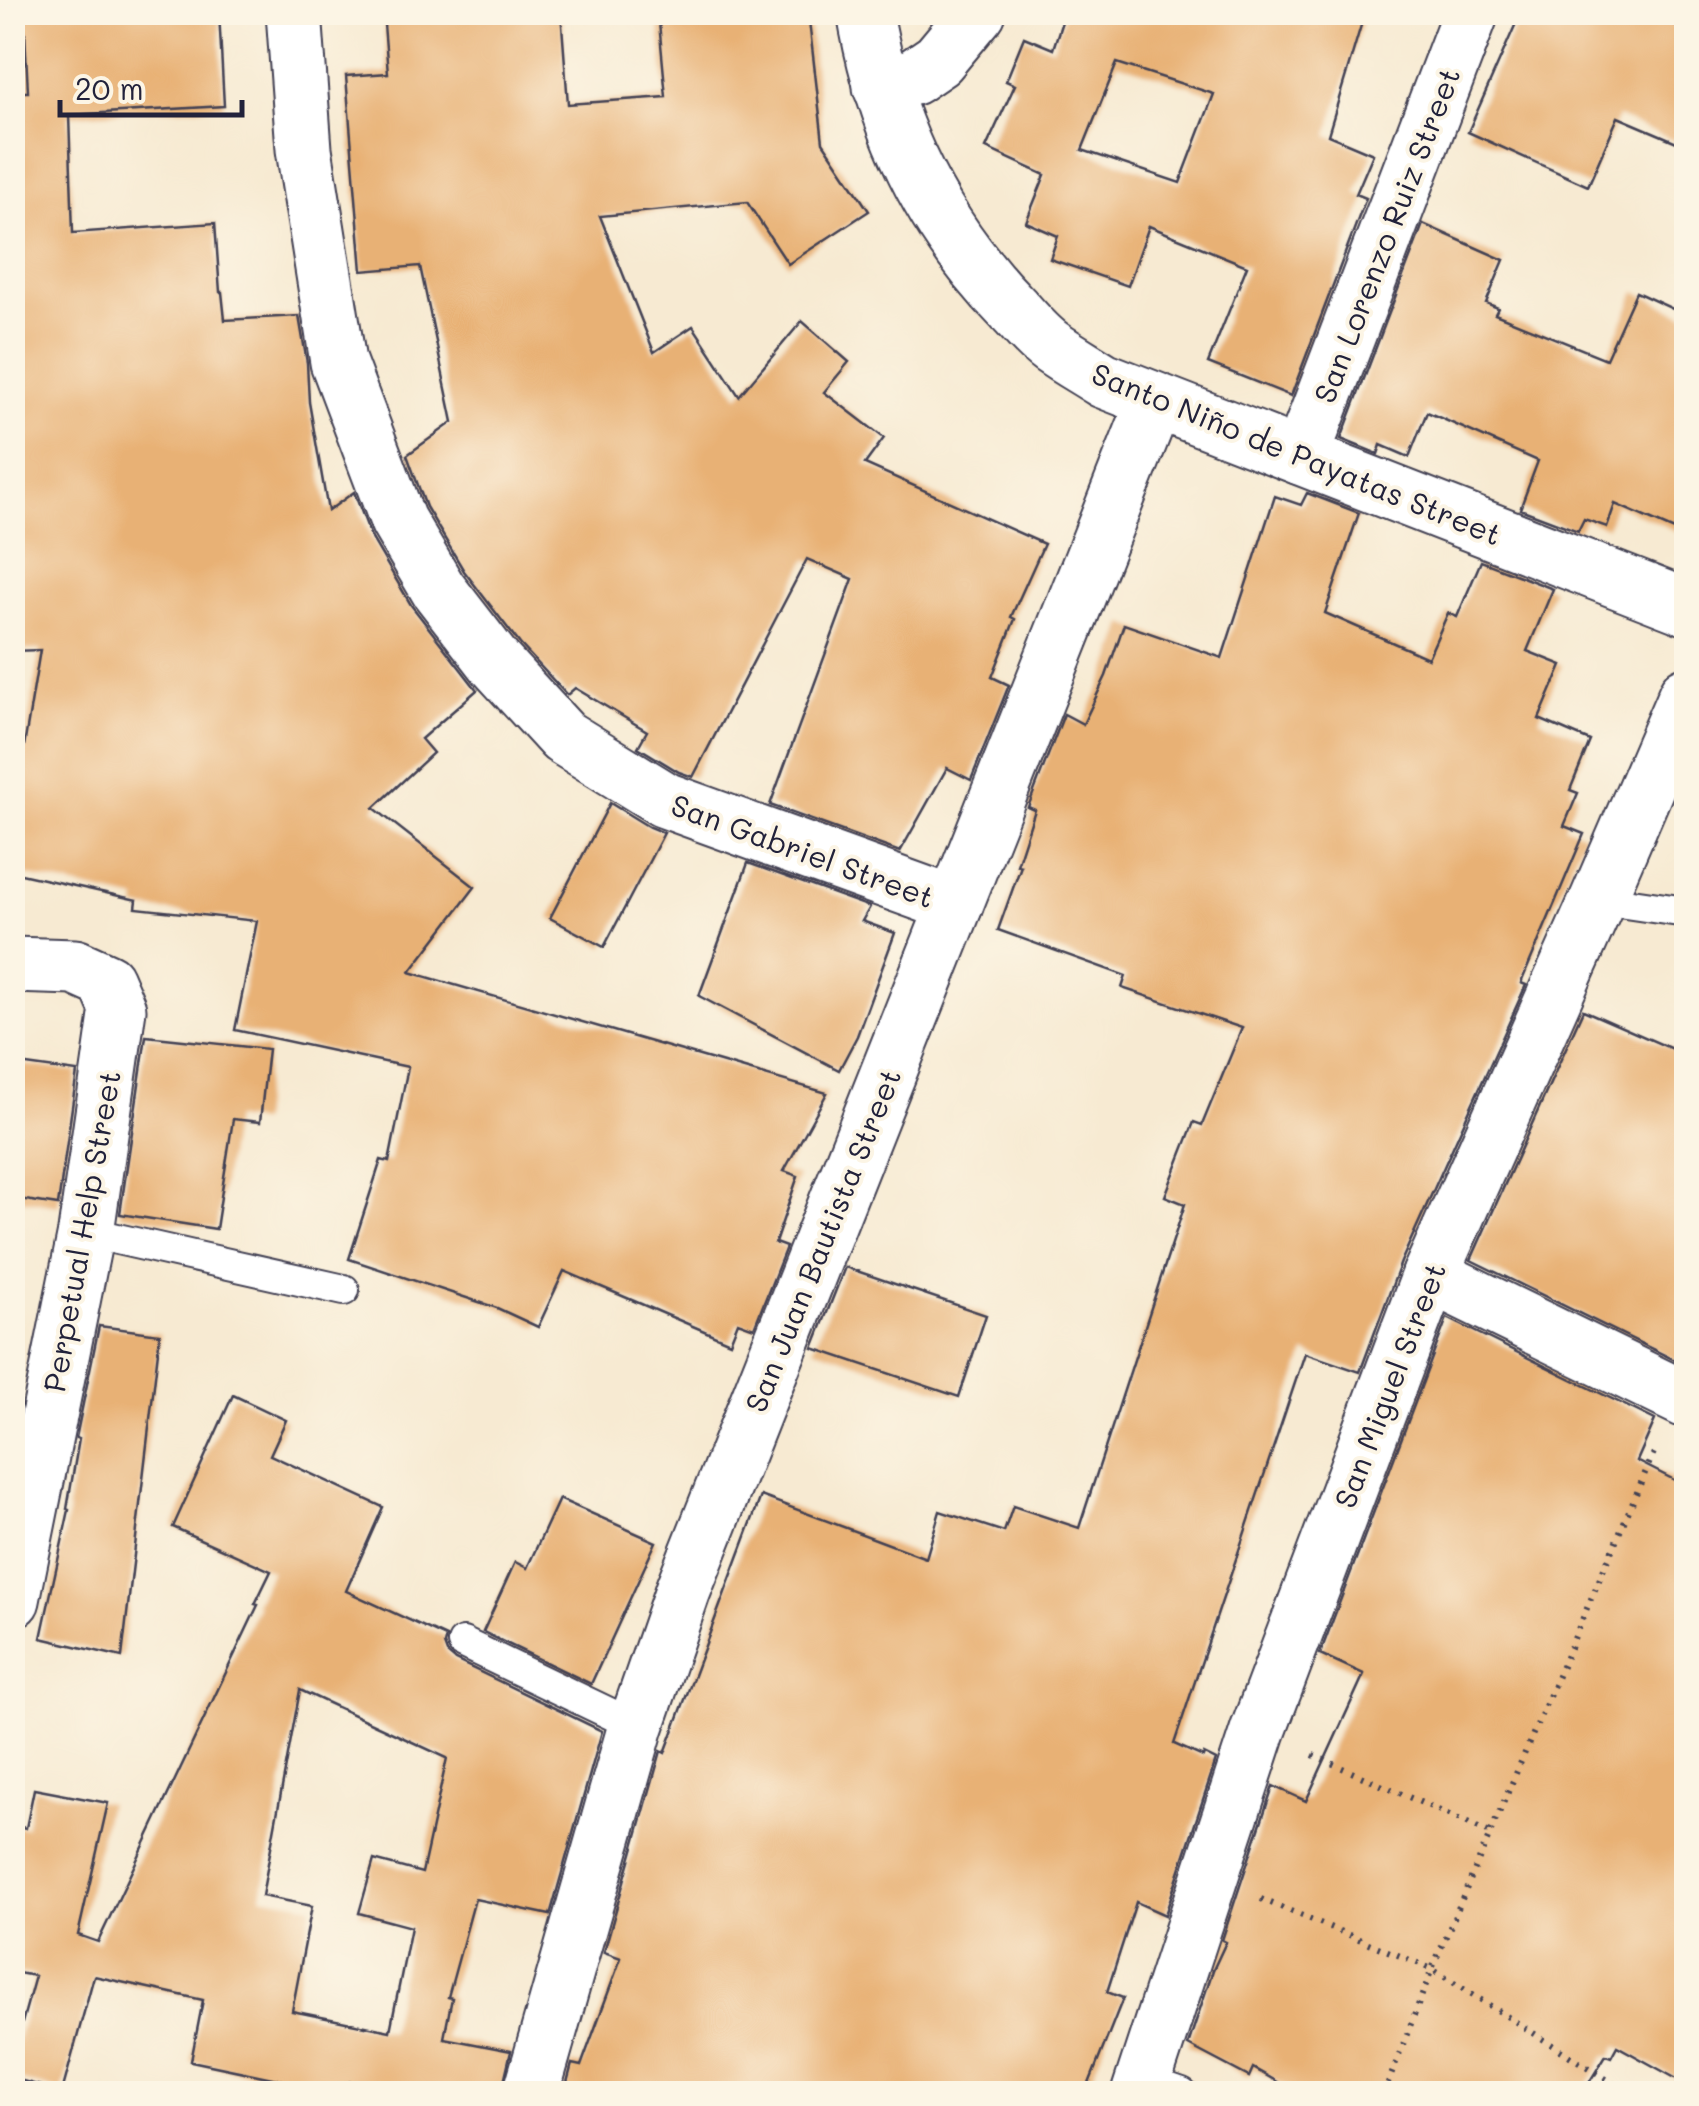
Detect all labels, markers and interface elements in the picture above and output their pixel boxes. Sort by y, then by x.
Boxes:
scale bar [60,55,242,117]
street label: San Lorenzo Ruiz Street [1303,62,1469,408]
text: 20 m [75,68,144,108]
street label: Santo Niño de Payatas Street [1086,352,1508,554]
street label: San Gabriel Street [666,784,940,916]
street label: San Juan Bautista Street [735,1062,909,1418]
street label: Perpetual Help Street [33,1067,129,1395]
street label: San Miguel Street [1324,1257,1454,1513]

